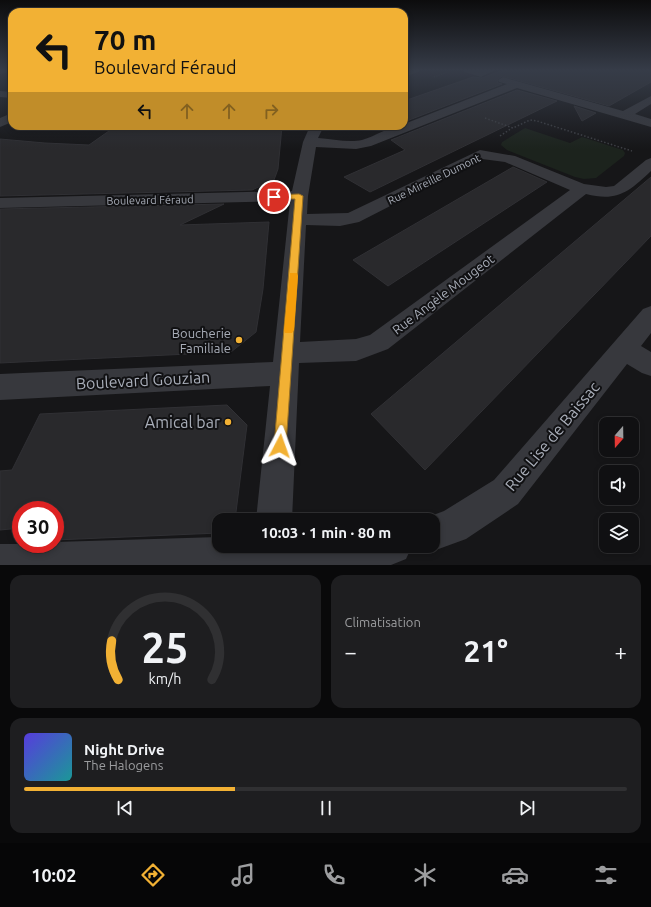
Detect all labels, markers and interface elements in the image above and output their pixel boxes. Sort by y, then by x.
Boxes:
icon: left [28,24,80,76]
text: 70 m [94,24,156,55]
text: Boulevard Féraud [94,57,237,77]
icon: left [134,100,156,122]
icon: ahead [176,100,198,122]
icon: ahead [218,100,240,122]
icon: right [260,100,282,122]
street label: Rue Mireille Dumont [386,151,483,207]
pin [257,180,291,214]
icon: arrive [263,186,285,208]
street label: Boulevard Féraud [106,193,194,207]
street label: Rue Angèle Mougeot [389,251,497,337]
place label: Boucherie Familiale [172,326,231,355]
marker: Boucherie Familiale [234,335,244,345]
street label: Boulevard Gouzian [75,367,211,393]
street label: Rue Lise de Baissac [501,377,603,494]
place label: Amical bar [145,413,220,431]
marker: Amical bar [223,417,233,427]
north arrow [599,417,639,457]
map controls [599,417,639,553]
position arrow [259,425,301,467]
button: sound [599,465,639,505]
speed limit sign: 30 [12,501,64,553]
button: layers [599,513,639,553]
text: 10:03 · 1 min · 80 m [261,524,391,541]
text: Climatisation [345,615,421,629]
text: 25 [142,623,189,670]
text: 21° [464,634,508,668]
text: − [345,639,357,664]
text: + [615,639,627,664]
text: km/h [149,670,182,686]
text: Night Drive [84,741,165,758]
text: The Halogens [84,758,163,772]
icon: previous [114,797,136,819]
icon: pause [315,797,337,819]
icon: next [516,797,538,819]
icon: directions [139,861,167,889]
icon: music [229,861,257,889]
icon: phone [320,861,348,889]
icon: climate [411,861,439,889]
icon: car [501,861,529,889]
icon: filters [592,861,620,889]
text: 10:02 [31,865,76,885]

